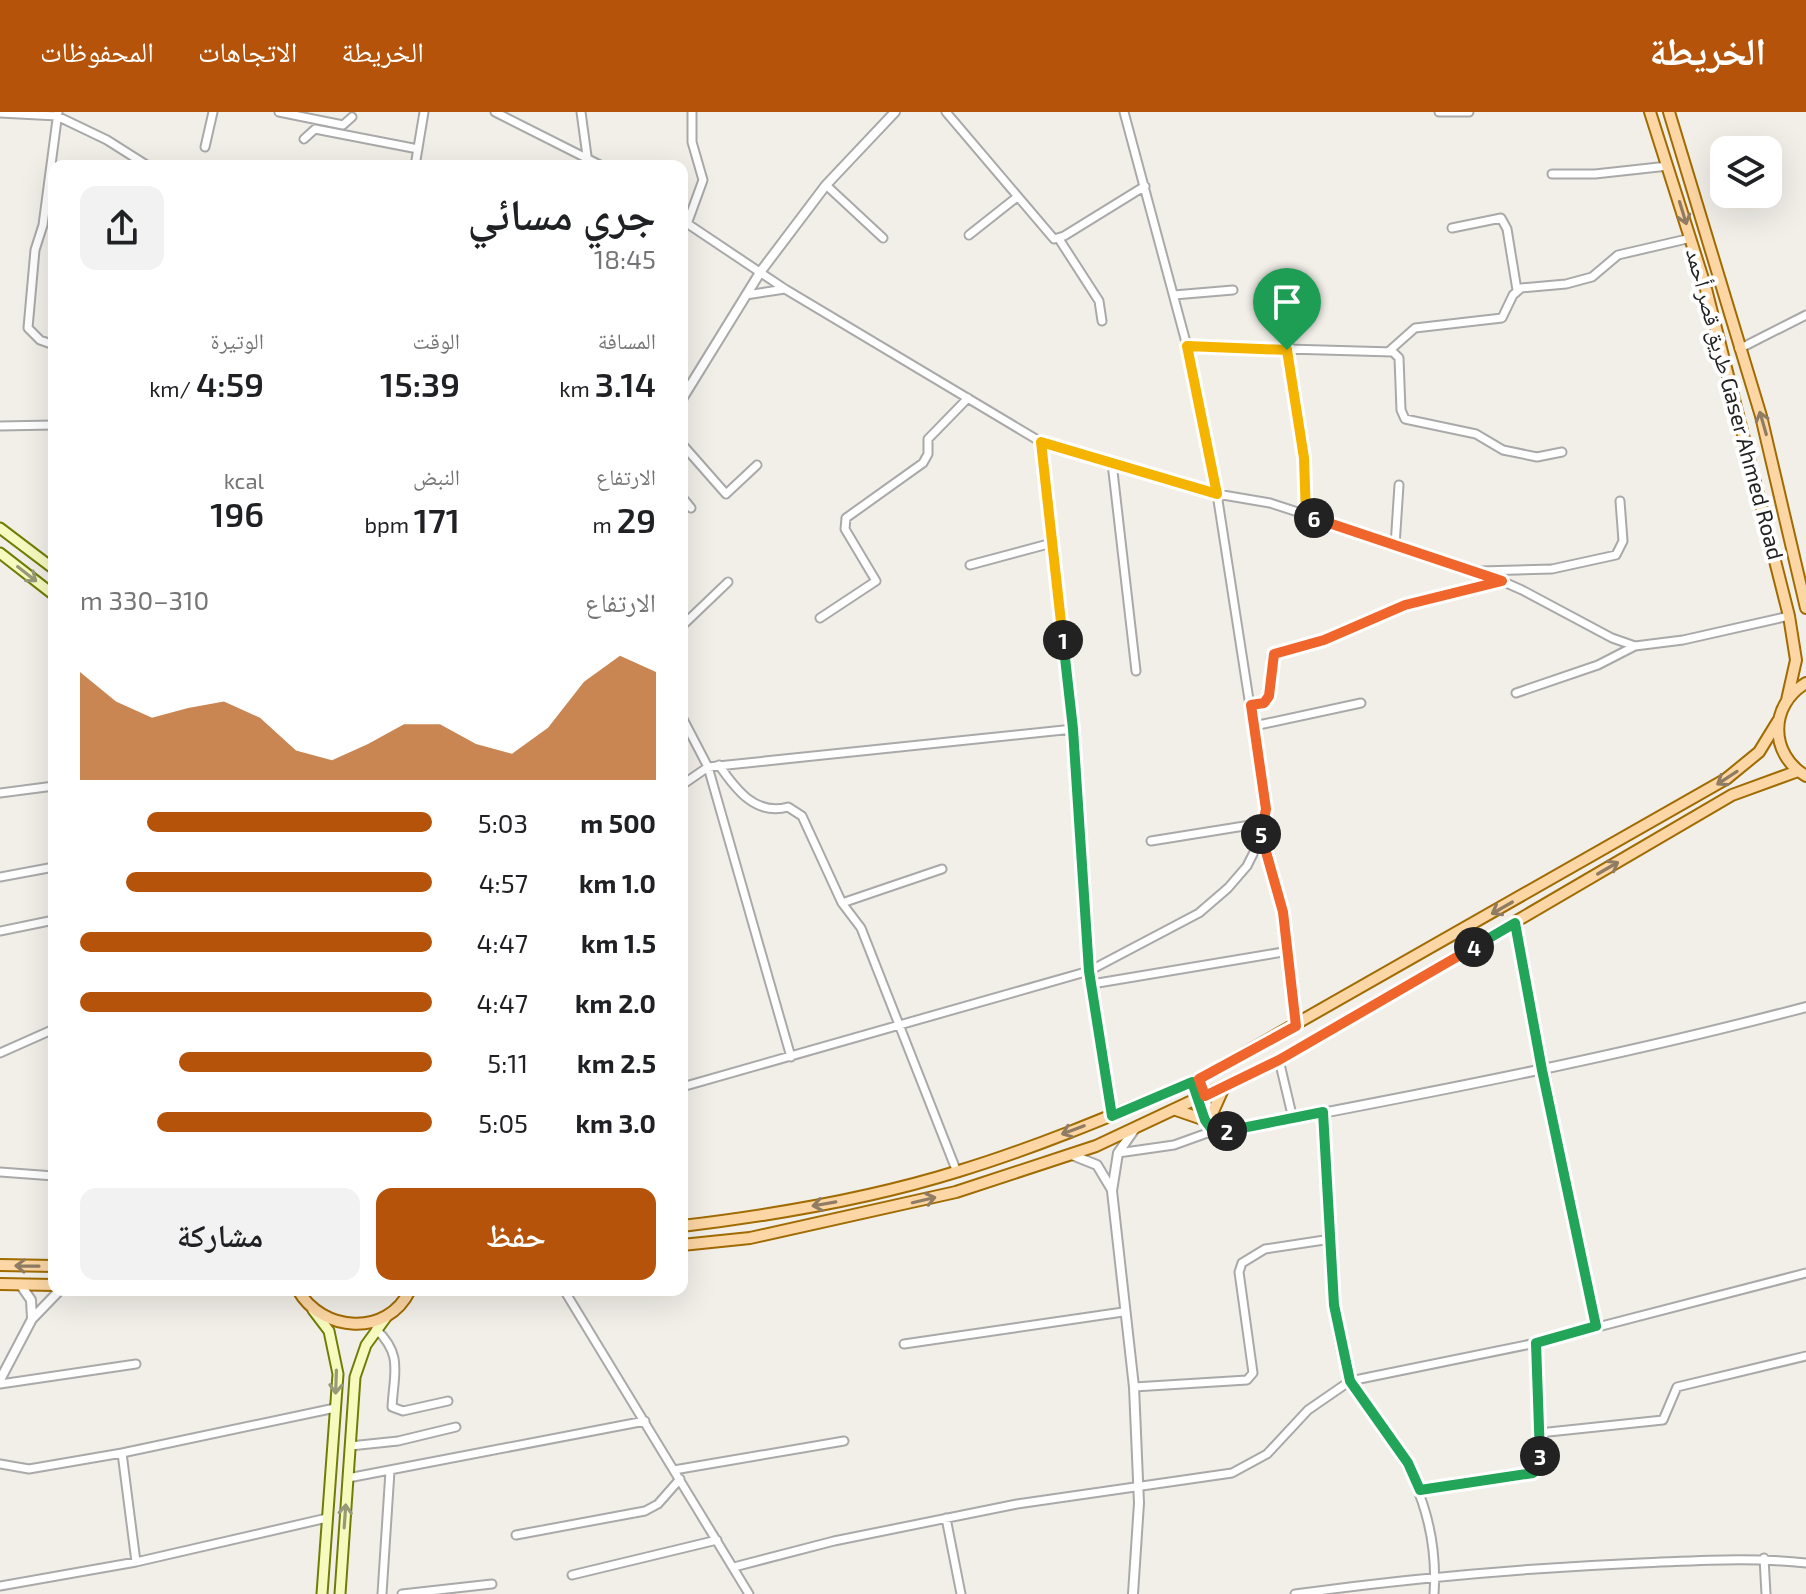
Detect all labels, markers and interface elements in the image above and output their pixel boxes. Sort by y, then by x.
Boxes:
text: الخريطة [1649,27,1766,73]
text: المحفوظات [40,34,154,68]
text: الاتجاهات [198,34,297,68]
text: الخريطة [341,34,424,68]
map controls [1710,136,1782,208]
button: layers [1710,136,1782,208]
button: share [80,186,164,270]
text: جري مسائي [467,186,656,239]
one-way arrow [1676,199,1691,225]
text: 18:45 [594,243,656,274]
street label: طريق قصر أحمد Gaser Ahmed Road [1680,245,1790,563]
pin [1253,268,1321,350]
icon: arrive [1265,280,1309,324]
text: الوتيرة [210,327,264,353]
text: الوقت [413,327,460,353]
text: المسافة [598,327,656,353]
text: 4:59 [196,363,264,404]
text: 15:39 [380,363,460,404]
text: 3.14 [595,363,656,404]
text: /km [149,375,196,401]
text: km [559,375,595,401]
one-way arrow [1755,410,1770,436]
text: النبض [413,463,460,489]
text: الارتفاع [596,463,656,489]
text: kcal [224,467,264,493]
text: 196 [210,493,264,534]
pin: 6 [1294,498,1334,538]
text: 171 [414,499,460,540]
text: 29 [617,499,656,540]
text: 6 [1308,505,1320,531]
text: bpm [364,511,414,537]
text: m [593,511,617,537]
one-way arrow [16,566,37,583]
text: 310–330 m [80,584,209,615]
text: الارتفاع [585,586,656,617]
pin: 1 [1043,620,1083,660]
text: 1 [1058,627,1068,653]
one-way arrow [1717,770,1739,786]
text: 5:03 [478,807,528,838]
text: 500 m [580,807,656,838]
pin: 5 [1241,814,1281,854]
text: 5 [1255,821,1267,847]
one-way arrow [1596,860,1619,876]
text: 4:57 [479,867,528,898]
text: 1.0 km [579,867,656,898]
one-way arrow [1491,901,1515,916]
text: 4:47 [477,927,528,958]
text: 1.5 km [581,927,656,958]
pin: 4 [1454,927,1494,967]
text: 4 [1467,934,1481,960]
text: 4:47 [477,987,528,1018]
text: 2.0 km [575,987,656,1018]
text: 5:11 [487,1047,528,1078]
text: 2.5 km [577,1047,656,1078]
text: 5:05 [478,1107,528,1138]
text: 3.0 km [575,1107,656,1138]
pin: 2 [1207,1111,1247,1151]
text: 2 [1221,1118,1233,1144]
one-way arrow [1061,1124,1086,1138]
button: مشاركة [80,1188,360,1280]
button: حفظ [376,1188,656,1280]
one-way arrow [910,1192,936,1207]
one-way arrow [812,1197,838,1212]
one-way arrow [14,1258,41,1274]
one-way arrow [329,1368,344,1395]
pin: 3 [1520,1436,1560,1476]
text: 3 [1534,1443,1546,1469]
one-way arrow [338,1503,353,1530]

